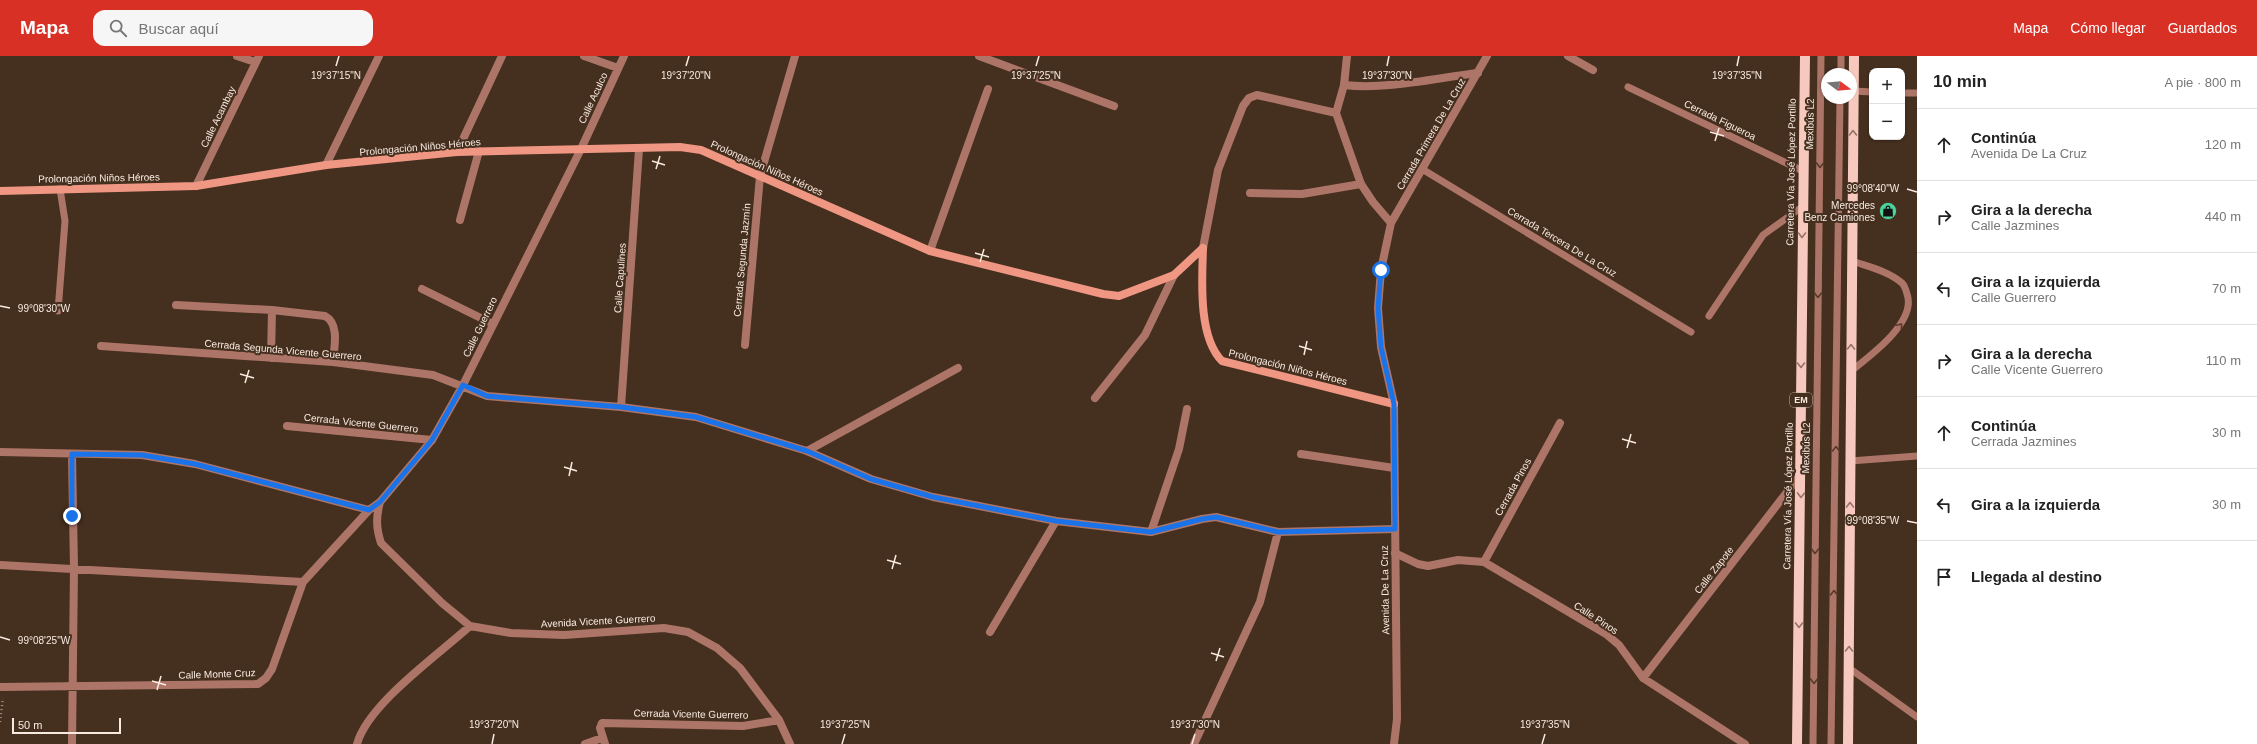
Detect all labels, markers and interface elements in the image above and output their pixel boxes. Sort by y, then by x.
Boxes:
search box [93,10,373,46]
text: Mapa [20,17,69,38]
icon: search [107,17,129,39]
text: Buscar aquí [139,20,219,37]
text: Mapa [2013,20,2048,36]
text: Cómo llegar [2070,20,2146,36]
text: Guardados [2168,20,2237,36]
north arrow [1821,68,1857,104]
map controls [1869,68,1905,140]
button: + [1869,68,1905,104]
text: 19°37'15"N [311,70,361,81]
street label: Calle Aculco [576,70,610,125]
text: 19°37'20"N [661,70,711,81]
text: 19°37'25"N [1011,70,1061,81]
text: 19°37'30"N [1362,70,1412,81]
text: 19°37'35"N [1712,70,1762,81]
text: 10 min [1933,72,1987,91]
text: A pie · 800 m [2164,75,2241,90]
street label: Cerrada Primera De La Cruz [1394,76,1468,192]
street label: Calle Acambay [198,85,238,149]
street label: Cerrada Figueroa [1682,98,1758,142]
street label: Carretera Vía José López Portillo [1784,98,1798,246]
street label: Mexibús L2 [1804,98,1816,150]
button: − [1869,104,1905,140]
text: Continúa [1971,129,2036,146]
one-way arrow [1849,130,1857,136]
icon: ahead [1933,134,1955,156]
street label: Prolongación Niños Héroes [359,136,481,158]
text: 120 m [2205,137,2241,152]
street label: Prolongación Niños Héroes [709,138,825,198]
text: Avenida De La Cruz [1971,146,2087,161]
one-way arrow [1815,162,1824,168]
street label: Prolongación Niños Héroes [38,171,160,185]
text: 99°08'40"W [1847,183,1900,194]
place label: Mercedes Benz Camiones [1804,200,1875,223]
shop icon: Mercedes Benz Camiones [1878,201,1898,221]
text: Gira a la derecha [1971,201,2092,218]
street label: Cerrada Segunda Jazmín [732,203,752,317]
street label: Cerrada Tercera De La Cruz [1505,205,1619,279]
icon: right [1933,206,1955,228]
text: 440 m [2205,209,2241,224]
text: Calle Jazmines [1971,218,2059,233]
one-way arrow [1798,232,1806,238]
street label: Calle Capulines [612,243,628,313]
route start [1372,261,1390,279]
text: Gira a la izquierda [1971,273,2100,290]
icon: left [1933,278,1955,300]
text: 70 m [2212,281,2241,296]
text: Calle Guerrero [1971,290,2056,305]
one-way arrow [1814,292,1822,298]
street label: Calle Guerrero [461,295,500,359]
text: 99°08'30"W [18,303,71,314]
one-way arrow [1895,323,1902,330]
street label: Cerrada Segunda Vicente Guerrero [204,338,362,362]
one-way arrow [1847,344,1855,350]
text: Gira a la derecha [1971,345,2092,362]
street label: Prolongación Niños Héroes [1228,347,1348,387]
icon: right [1933,350,1955,372]
text: 110 m [2206,353,2241,368]
one-way arrow [1797,362,1805,368]
text: Calle Vicente Guerrero [1971,362,2103,377]
road number: EM [1790,393,1812,407]
street label: Cerrada Vicente Guerrero [303,412,419,435]
text: Continúa [1971,417,2036,434]
street label: Carretera Vía José López Portillo [1781,422,1795,570]
street label: Mexibús L2 [1800,422,1812,474]
icon: ahead [1933,422,1955,444]
text: 30 m [2212,425,2241,440]
text: Cerrada Jazmines [1971,434,2077,449]
one-way arrow [1831,446,1840,452]
street label: Cerrada Pinos [1493,456,1533,518]
one-way arrow [1796,492,1805,498]
icon: left [1933,494,1955,516]
text: Gira a la izquierda [1971,496,2100,513]
text: 30 m [2212,497,2241,512]
one-way arrow [1846,502,1854,508]
route end [63,507,81,525]
text: 99°08'35"W [1847,515,1900,526]
street label: Calle Zapote [1692,544,1736,596]
street label: Avenida De La Cruz [1379,545,1391,635]
one-way arrow [1811,548,1819,554]
icon: arrive [1933,566,1955,588]
text: Llegada al destino [1971,568,2102,585]
one-way arrow [1829,590,1838,596]
street label: Calle Pinos [1572,600,1620,636]
street label: Avenida Vicente Guerrero [540,612,656,629]
one-way arrow [1795,622,1803,628]
text: 99°08'25"W [18,635,71,646]
one-way arrow [1845,646,1853,652]
street label: Calle Monte Cruz [178,667,256,681]
one-way arrow [1810,678,1818,684]
street label: Cerrada Vicente Guerrero [633,707,749,721]
scale bar [12,716,121,735]
text: 50 m [18,719,42,731]
text: 19°37'20"N [469,719,519,730]
text: 19°37'25"N [820,719,870,730]
text: 19°37'30"N [1170,719,1220,730]
text: 19°37'35"N [1520,719,1570,730]

